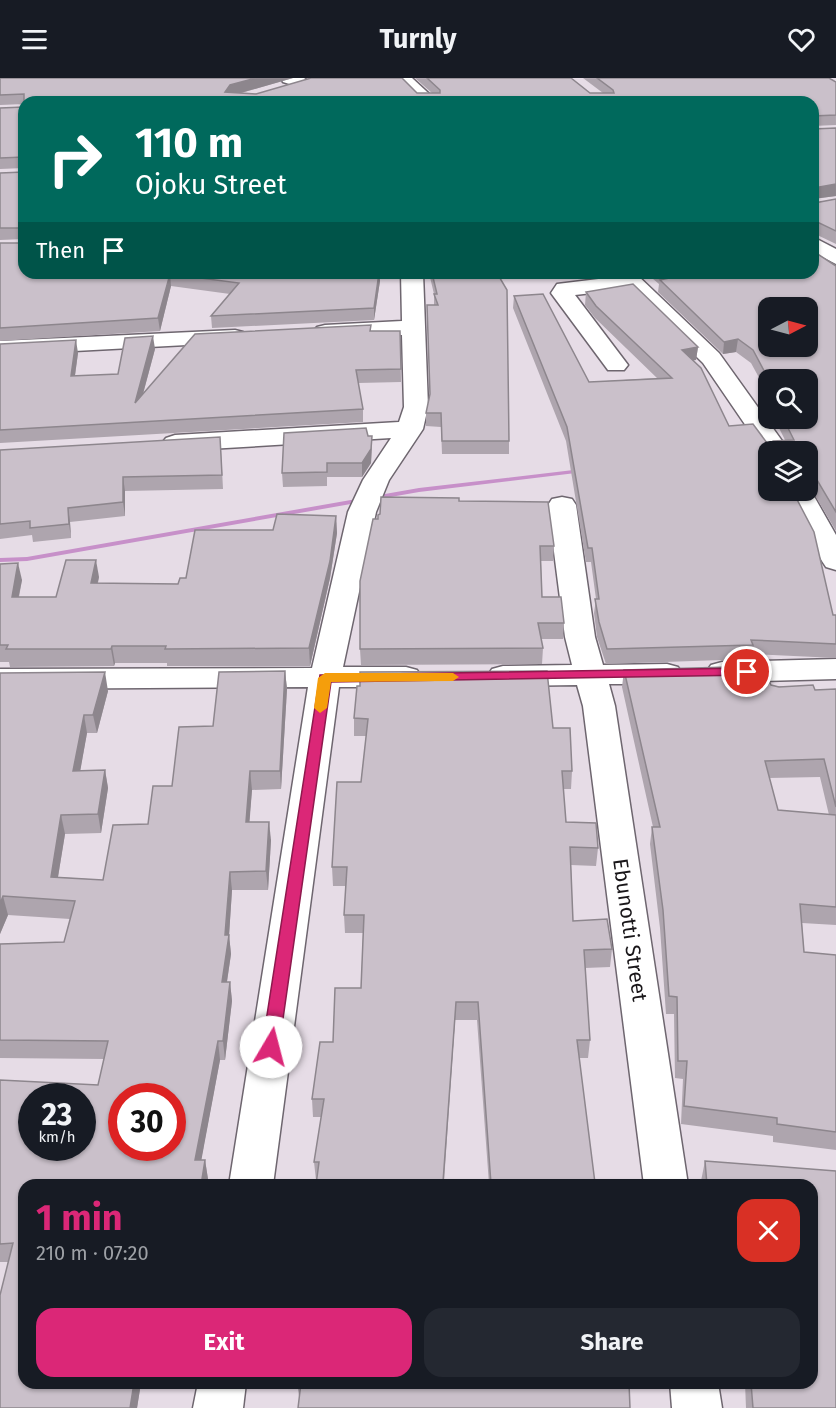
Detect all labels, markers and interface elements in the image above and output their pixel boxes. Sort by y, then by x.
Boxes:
icon: menu [18,23,51,56]
text: Turnly [379,23,457,55]
icon: heart [785,23,818,56]
text: 110 m [135,118,243,168]
icon: right [36,120,114,198]
text: Ojoku Street [135,169,287,201]
icon: arrive [97,234,130,267]
text: Then [36,237,85,264]
north arrow [758,297,818,357]
map controls [758,297,818,501]
button: search [758,369,818,429]
button: layers [758,441,818,501]
pin [721,646,772,697]
icon: arrive [730,655,763,688]
street label: Ebunotti Street [607,857,653,1004]
position arrow [239,1015,303,1079]
speed limit sign: 30 [108,1083,186,1161]
text: 23 [42,1097,72,1133]
text: km/h [38,1128,76,1146]
text: 1 min [36,1196,123,1240]
button: close [737,1199,800,1262]
text: 210 m · 07:20 [36,1241,149,1265]
button: Exit [36,1308,412,1377]
button: Share [424,1308,800,1377]

